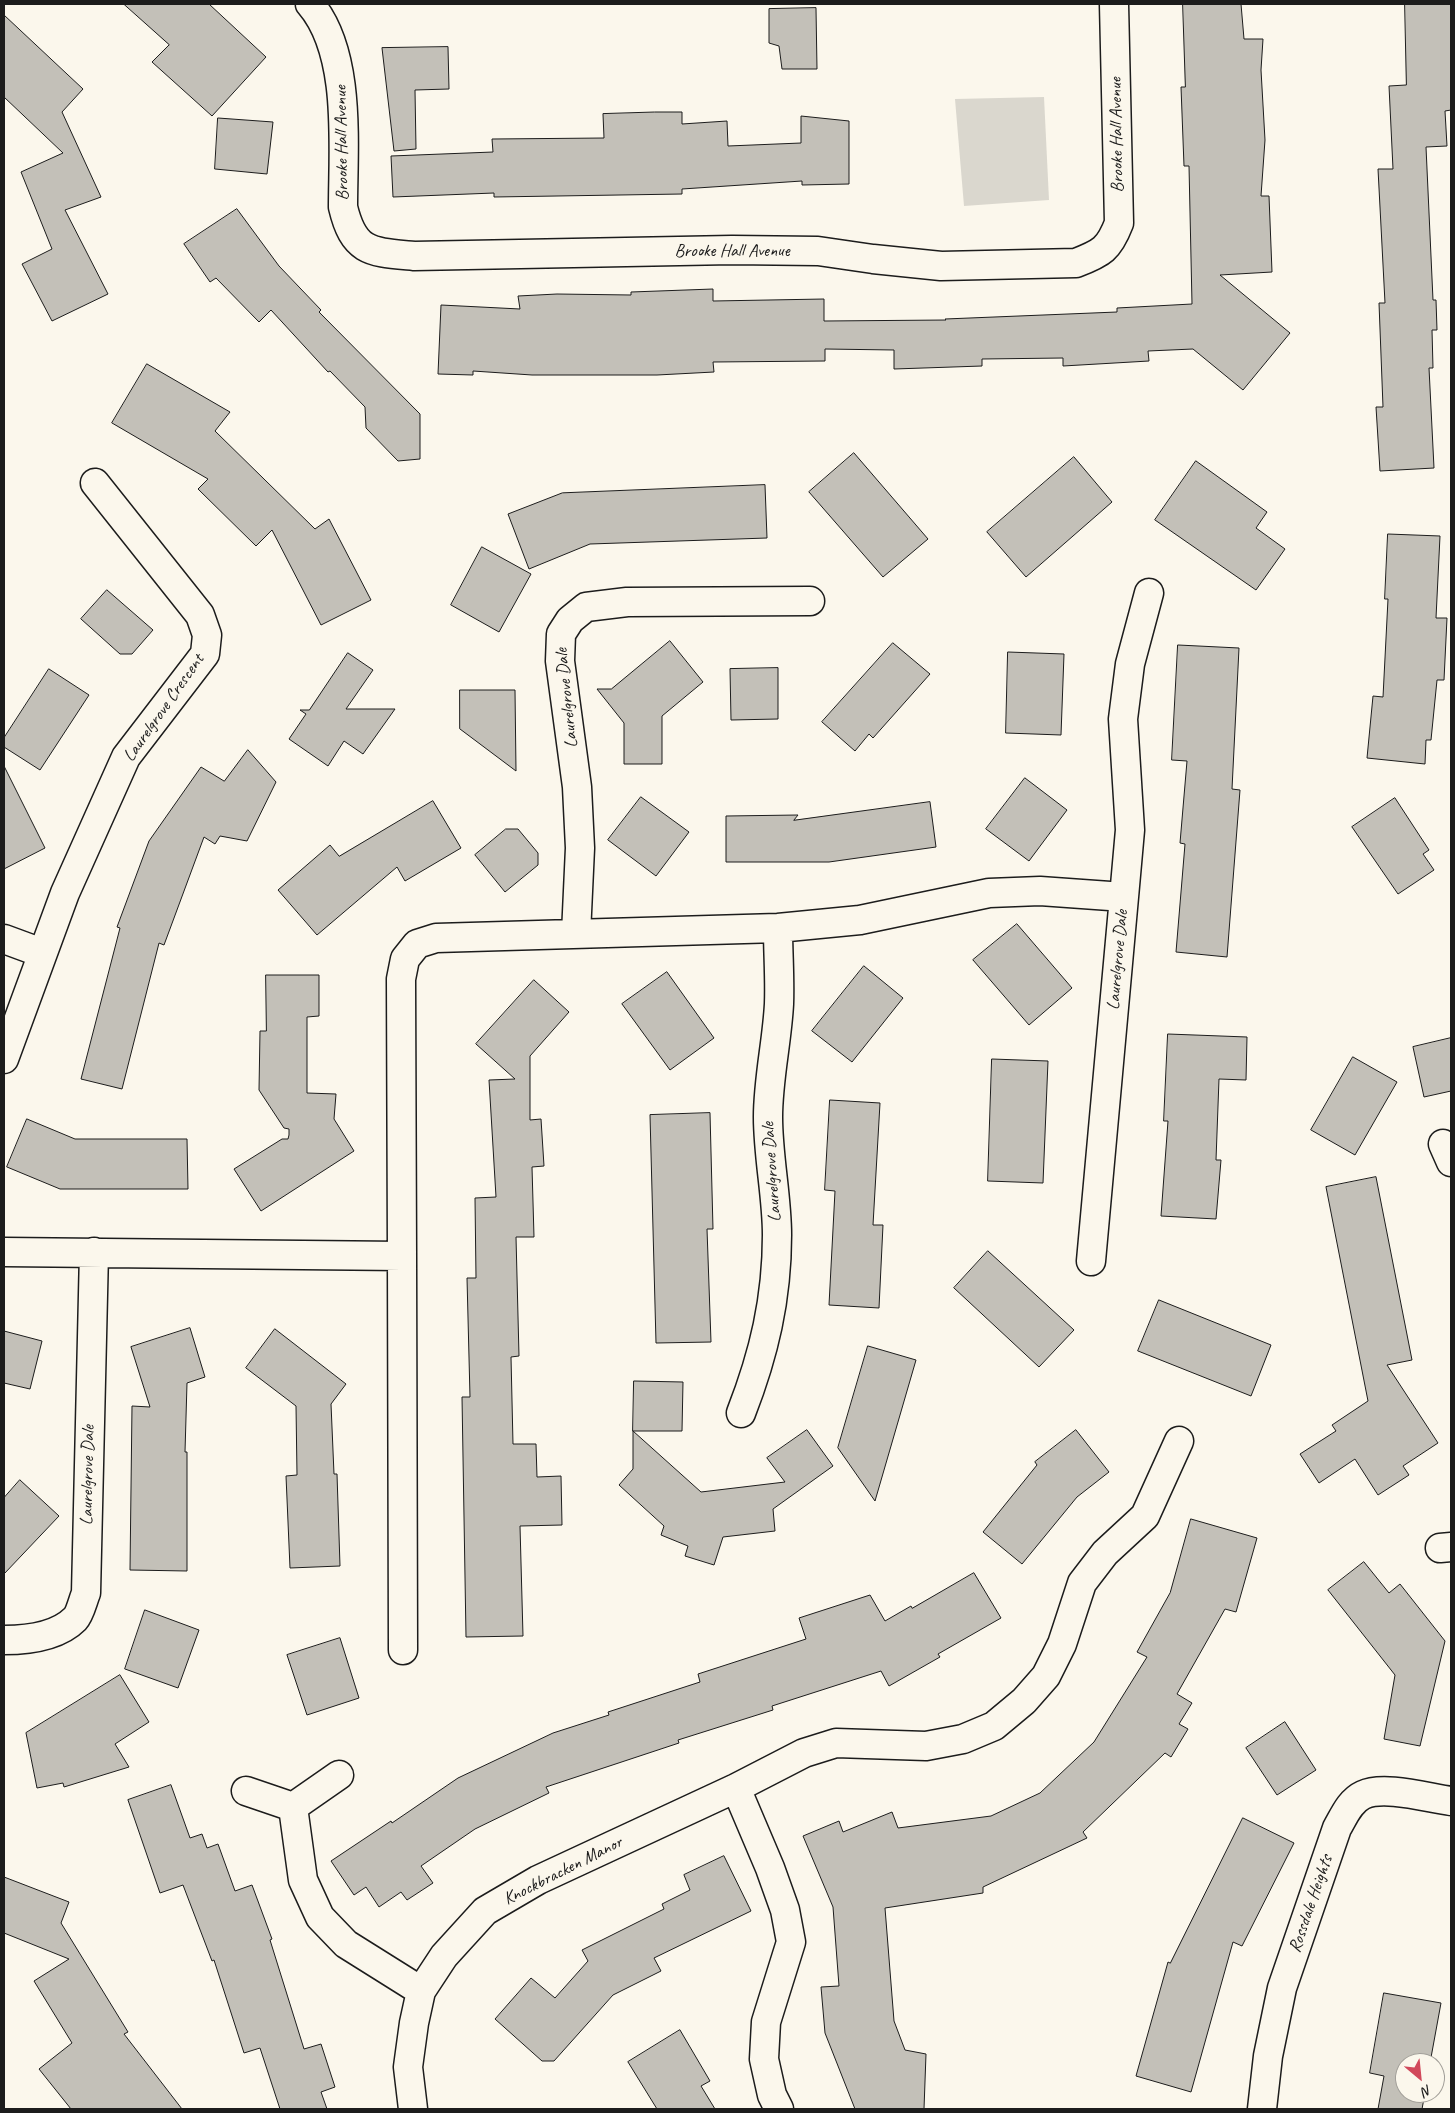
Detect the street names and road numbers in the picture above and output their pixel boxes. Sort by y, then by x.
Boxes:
street label: Brooke Hall Avenue [1105,77,1129,193]
street label: Brooke Hall Avenue [330,85,354,201]
street label: Brooke Hall Avenue [674,240,790,262]
street label: Laurelgrove Dale [551,647,583,749]
street label: Laurelgrove Crescent [119,650,209,766]
street label: Laurelgrove Dale [1103,909,1133,1011]
street label: Laurelgrove Dale [758,1121,786,1223]
street label: Laurelgrove Dale [76,1425,100,1525]
street label: Knockbracken Manor [500,1832,626,1910]
street label: Rossdale Heights [1284,1852,1338,1956]

